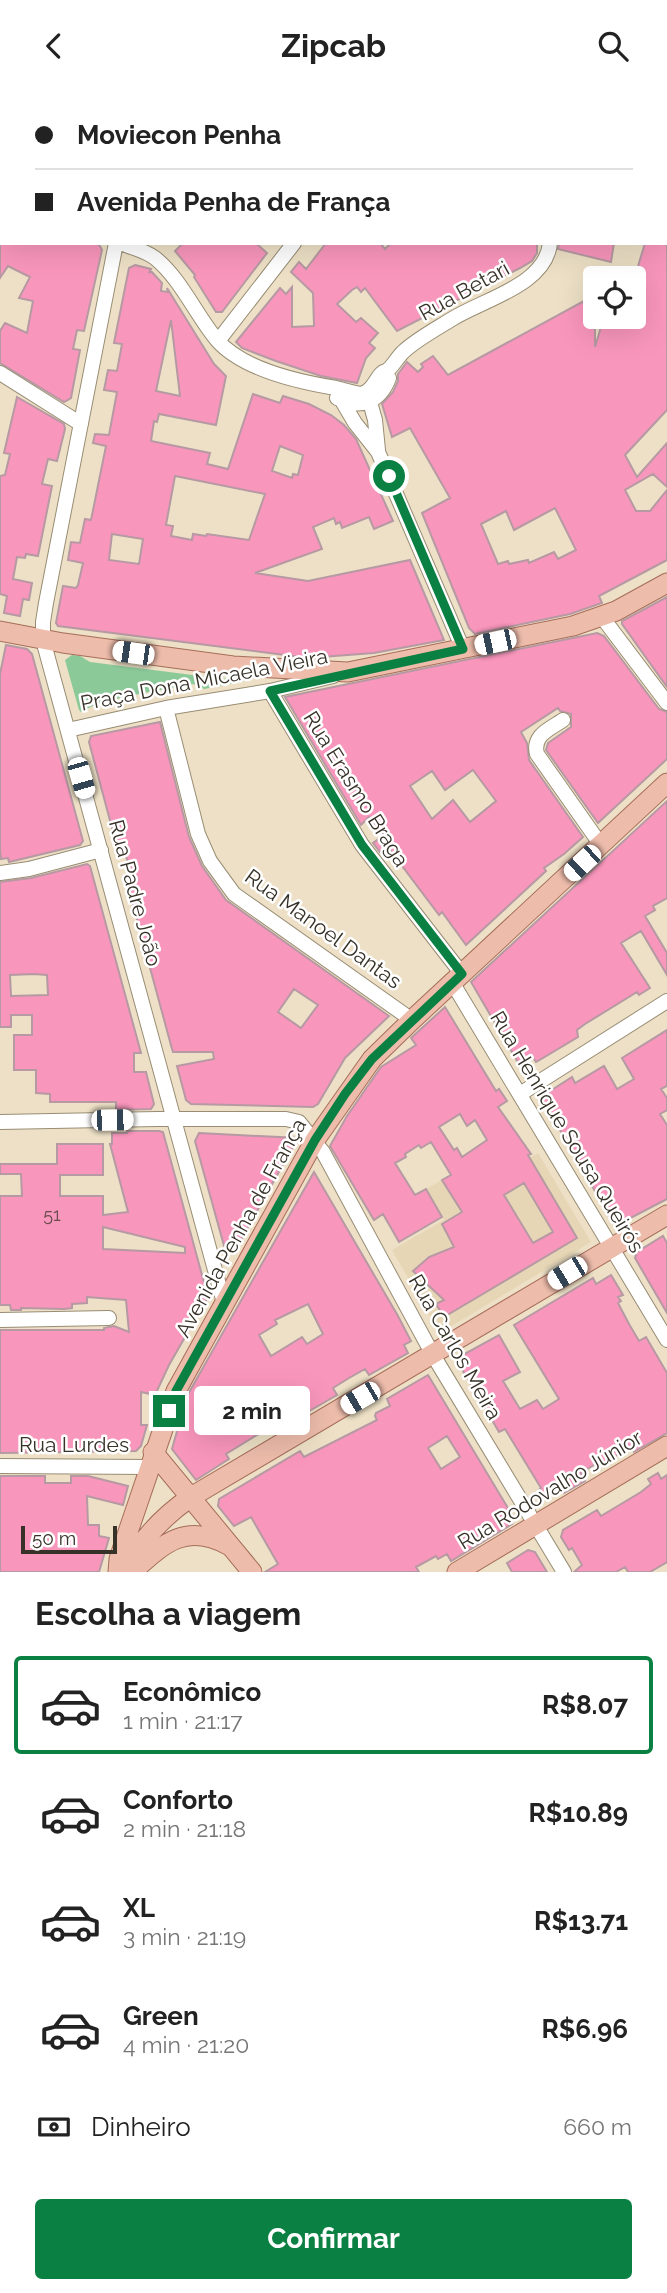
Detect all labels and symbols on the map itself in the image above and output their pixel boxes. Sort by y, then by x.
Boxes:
street label: Rua Betari [414,256,513,326]
route start [373,460,405,492]
car [473,627,518,657]
car [111,640,156,666]
street label: Praça Dona Micaela Vieira [78,643,330,716]
street label: Rua Erasmo Braga [298,706,414,871]
car [66,755,97,801]
street label: Rua Padre João [104,817,167,969]
car [560,841,605,885]
street label: Rua Manoel Dantas [240,863,406,994]
street label: Rua Henrique Sousa Queirós [485,1006,650,1257]
car [91,1109,134,1131]
street label: Avenida Penha de França [170,1114,311,1341]
house number: 51 [43,1204,61,1225]
car [544,1253,591,1293]
street label: Rua Carlos Meira [404,1270,507,1424]
car [337,1378,384,1418]
callout: 2 min [194,1387,309,1435]
route end [153,1395,185,1427]
street label: Rua Rodovalho Júnior [453,1424,647,1555]
street label: Rua Lurdes [19,1432,129,1457]
scale bar [21,1523,117,1555]

